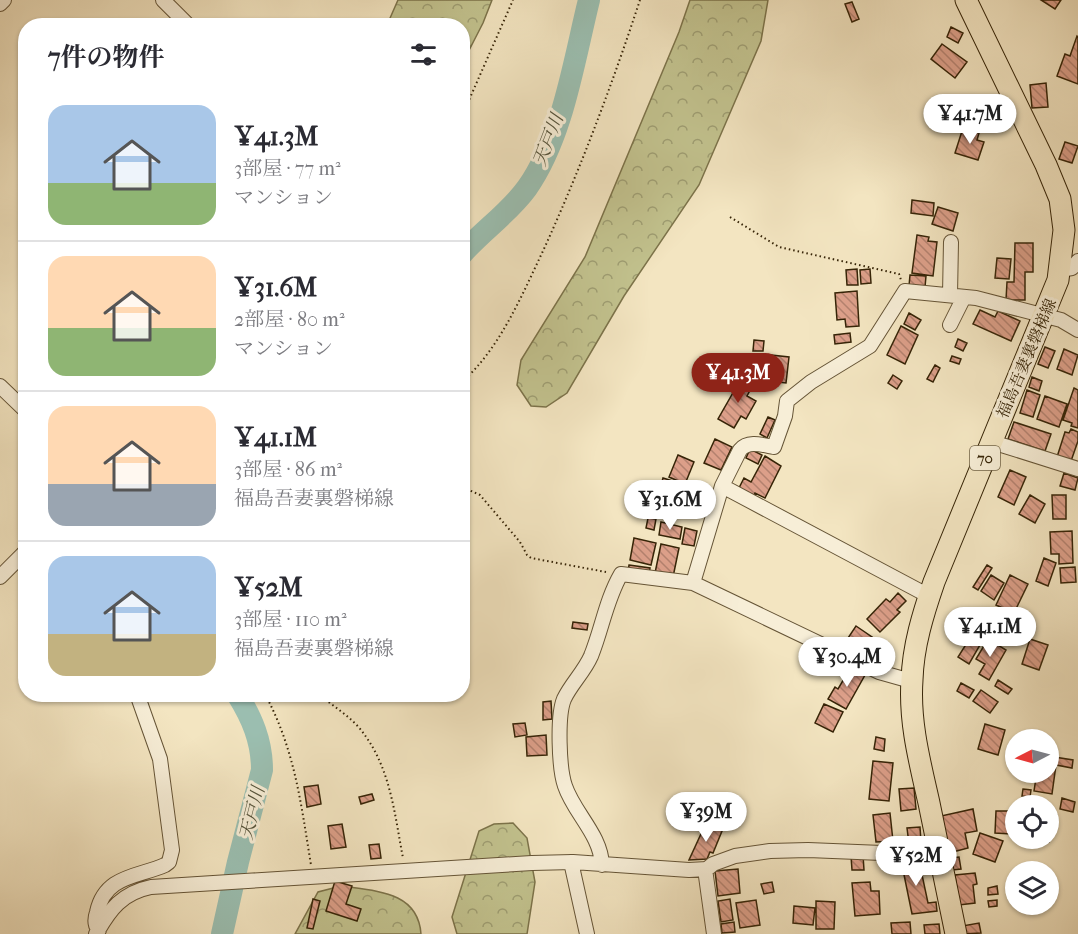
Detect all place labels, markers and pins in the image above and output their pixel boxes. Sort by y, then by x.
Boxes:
pin: ¥41.7M [921,94,1019,145]
pin: ¥41.3M [689,353,787,404]
pin: ¥31.6M [621,480,719,531]
pin: ¥41.1M [941,607,1039,658]
pin: ¥30.4M [798,637,896,688]
pin: ¥39M [670,792,742,843]
pin: ¥52M [880,836,952,887]

